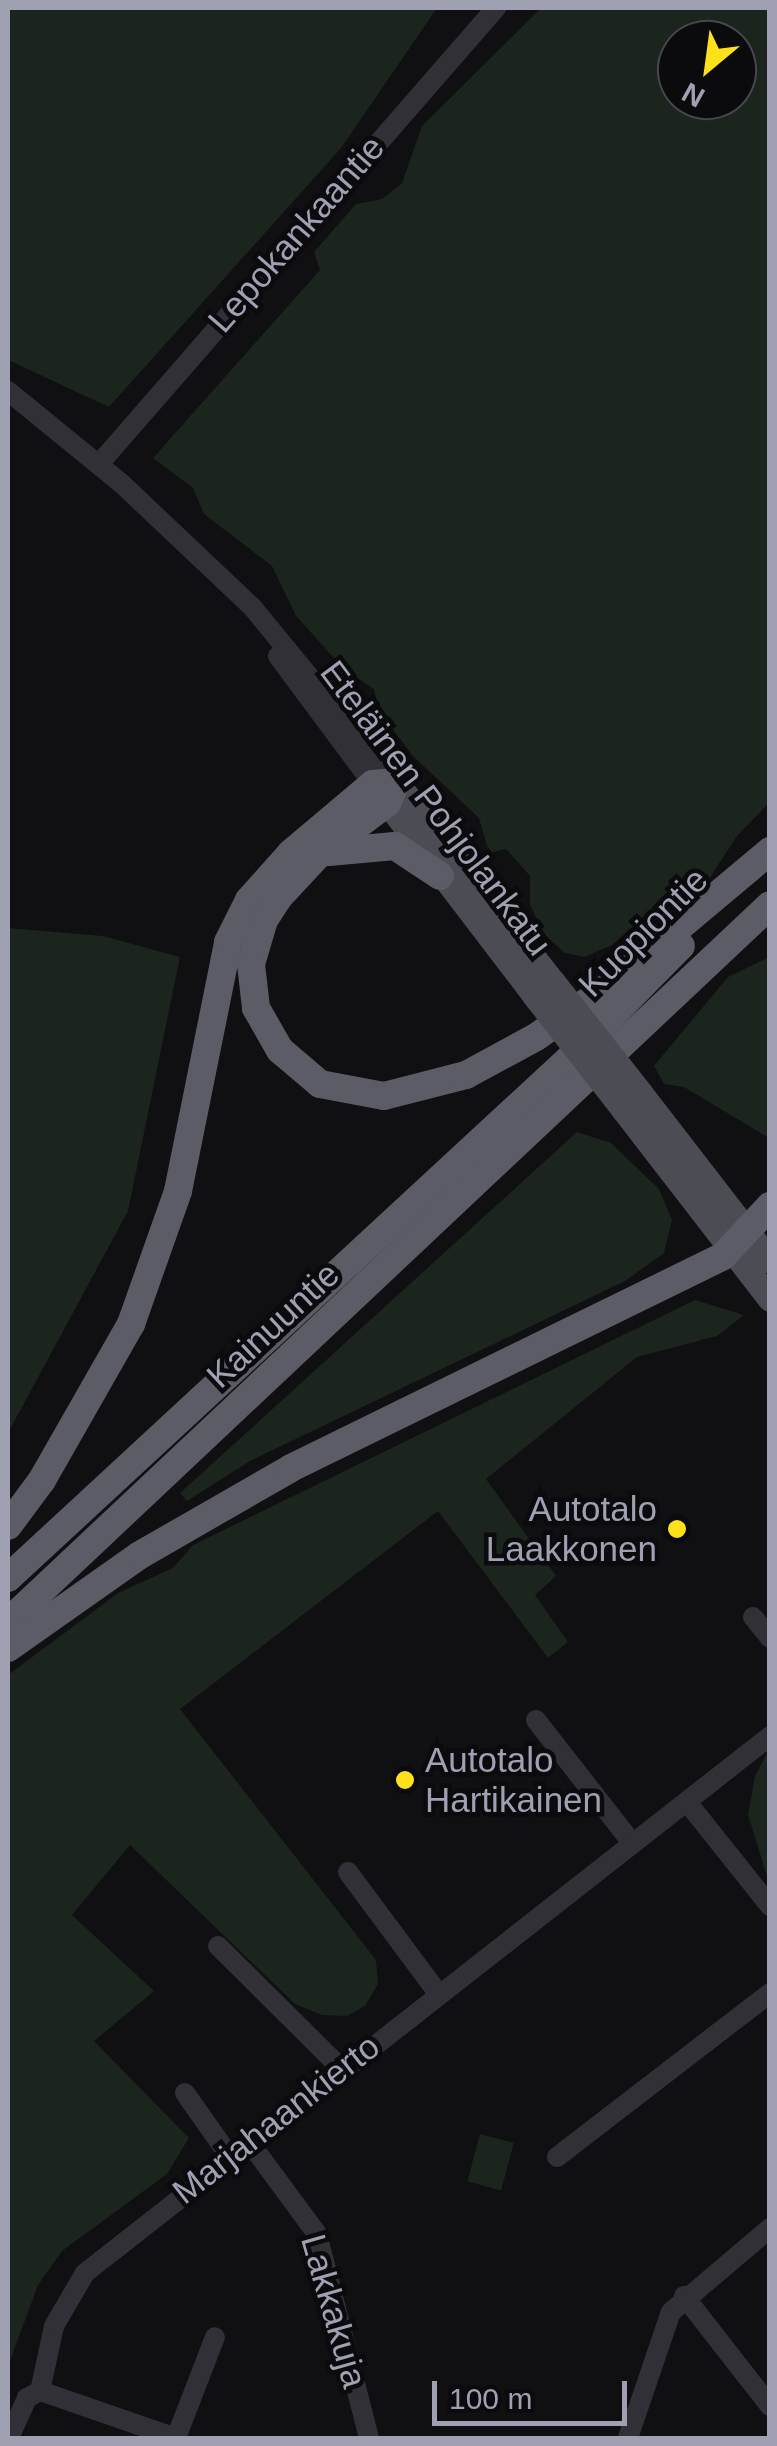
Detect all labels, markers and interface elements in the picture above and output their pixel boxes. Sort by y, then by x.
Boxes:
north arrow [657,20,757,120]
text: N [677,76,710,113]
street label: Lepokankaantie [199,127,393,341]
street label: Eteläinen Pohjolankatu [311,652,561,964]
street label: Kuopiontie [570,859,716,1005]
street label: Kainuuntie [198,1253,348,1397]
place label: Autotalo Laakkonen [486,1488,657,1570]
marker: Autotalo Laakkonen [666,1518,688,1540]
place label: Autotalo Hartikainen [425,1739,602,1821]
marker: Autotalo Hartikainen [394,1769,416,1791]
street label: Marjahaankierto [164,2025,388,2213]
street label: Lakkakuja [292,2229,376,2393]
scale bar [437,2361,632,2423]
text: 100 m [449,2382,532,2415]

